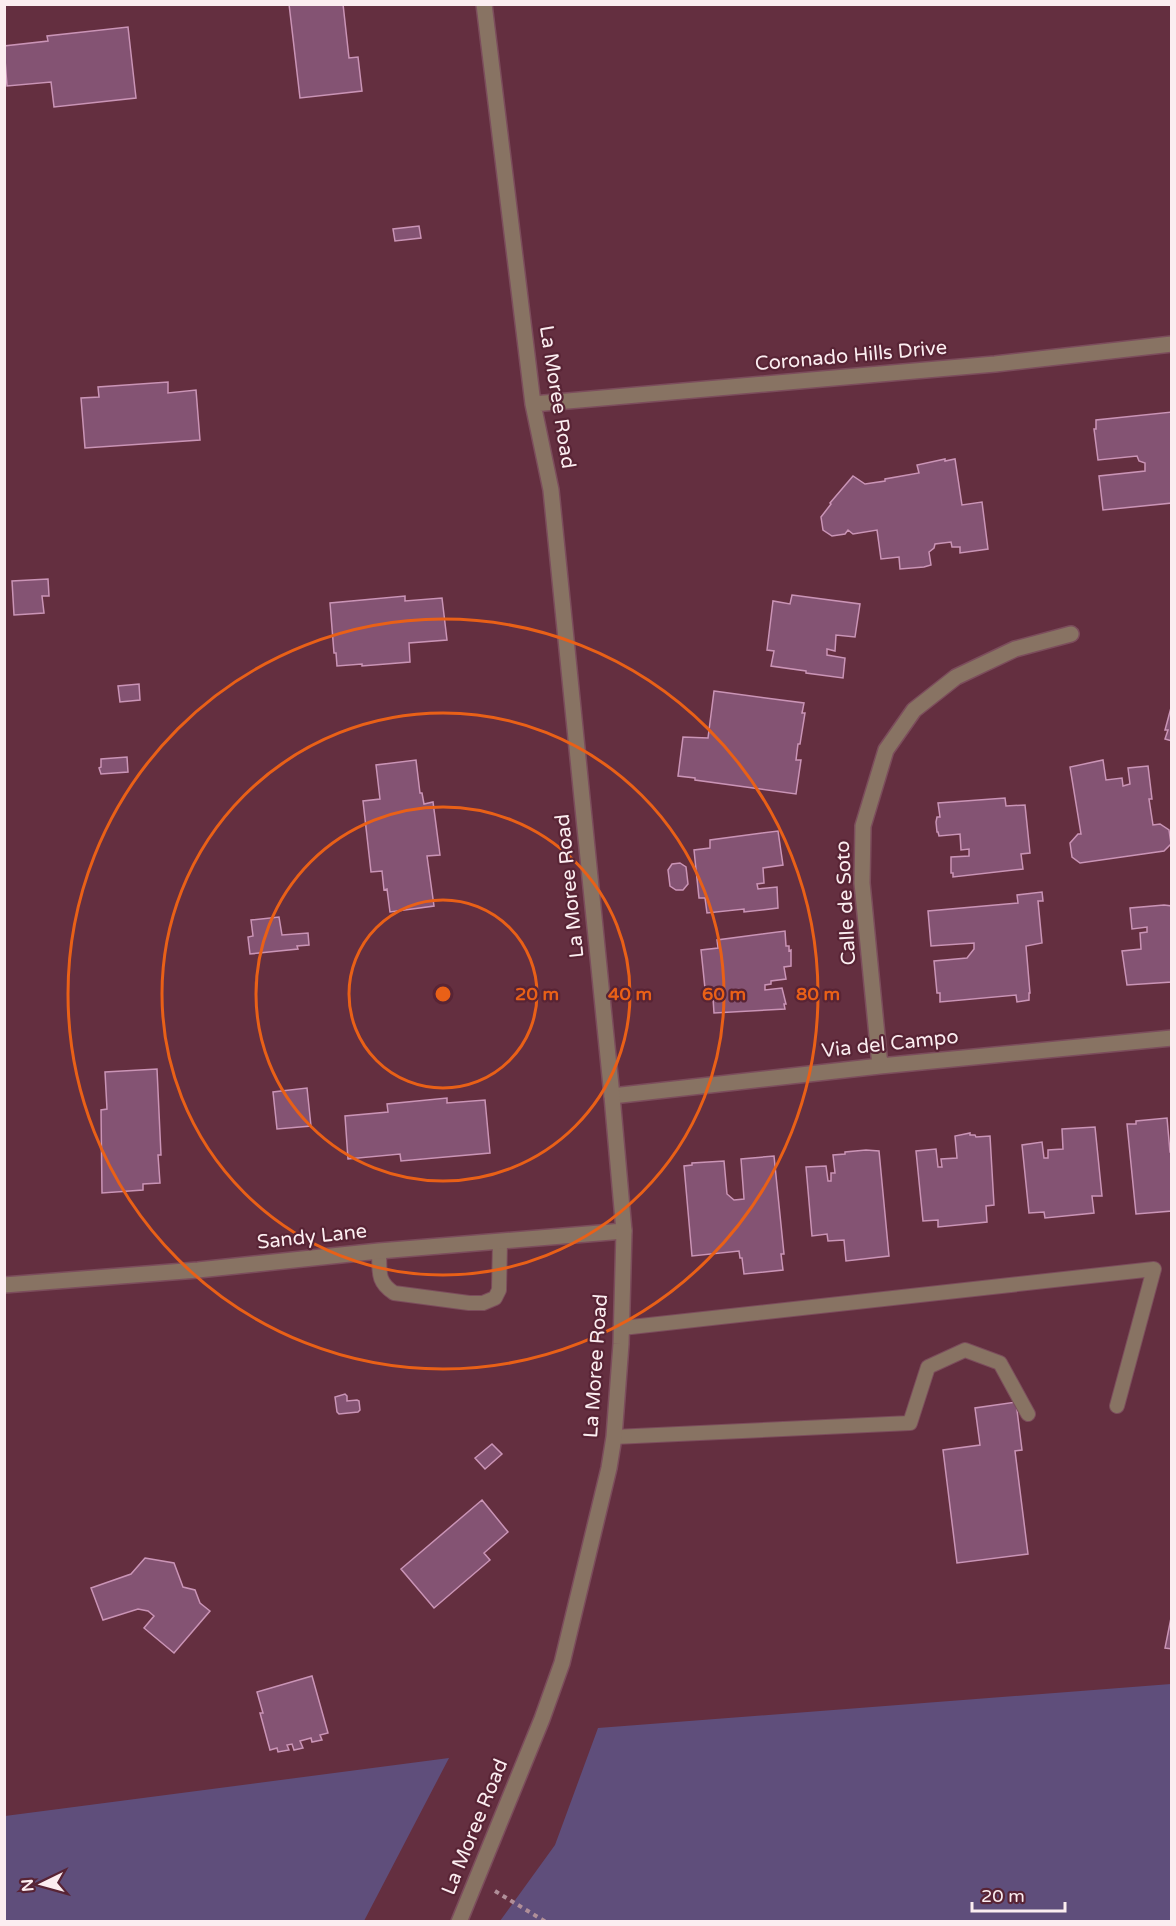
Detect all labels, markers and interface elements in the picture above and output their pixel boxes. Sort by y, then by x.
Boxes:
street label: La Moree Road [534,324,580,470]
street label: Coronado Hills Drive [754,336,948,376]
street label: La Moree Road [551,813,589,959]
street label: Calle de Soto [831,840,861,966]
text: 20 m [515,983,559,1005]
text: 40 m [608,983,652,1005]
text: 60 m [702,983,746,1005]
text: 80 m [796,983,840,1005]
centre of rings [433,984,453,1004]
street label: Via del Campo [820,1025,960,1063]
street label: Sandy Lane [256,1219,368,1255]
street label: La Moree Road [579,1293,613,1439]
street label: La Moree Road [437,1755,513,1899]
north arrow [12,1854,72,1914]
scale bar [972,1875,1065,1913]
text: N [18,1878,39,1892]
text: 20 m [981,1885,1025,1907]

